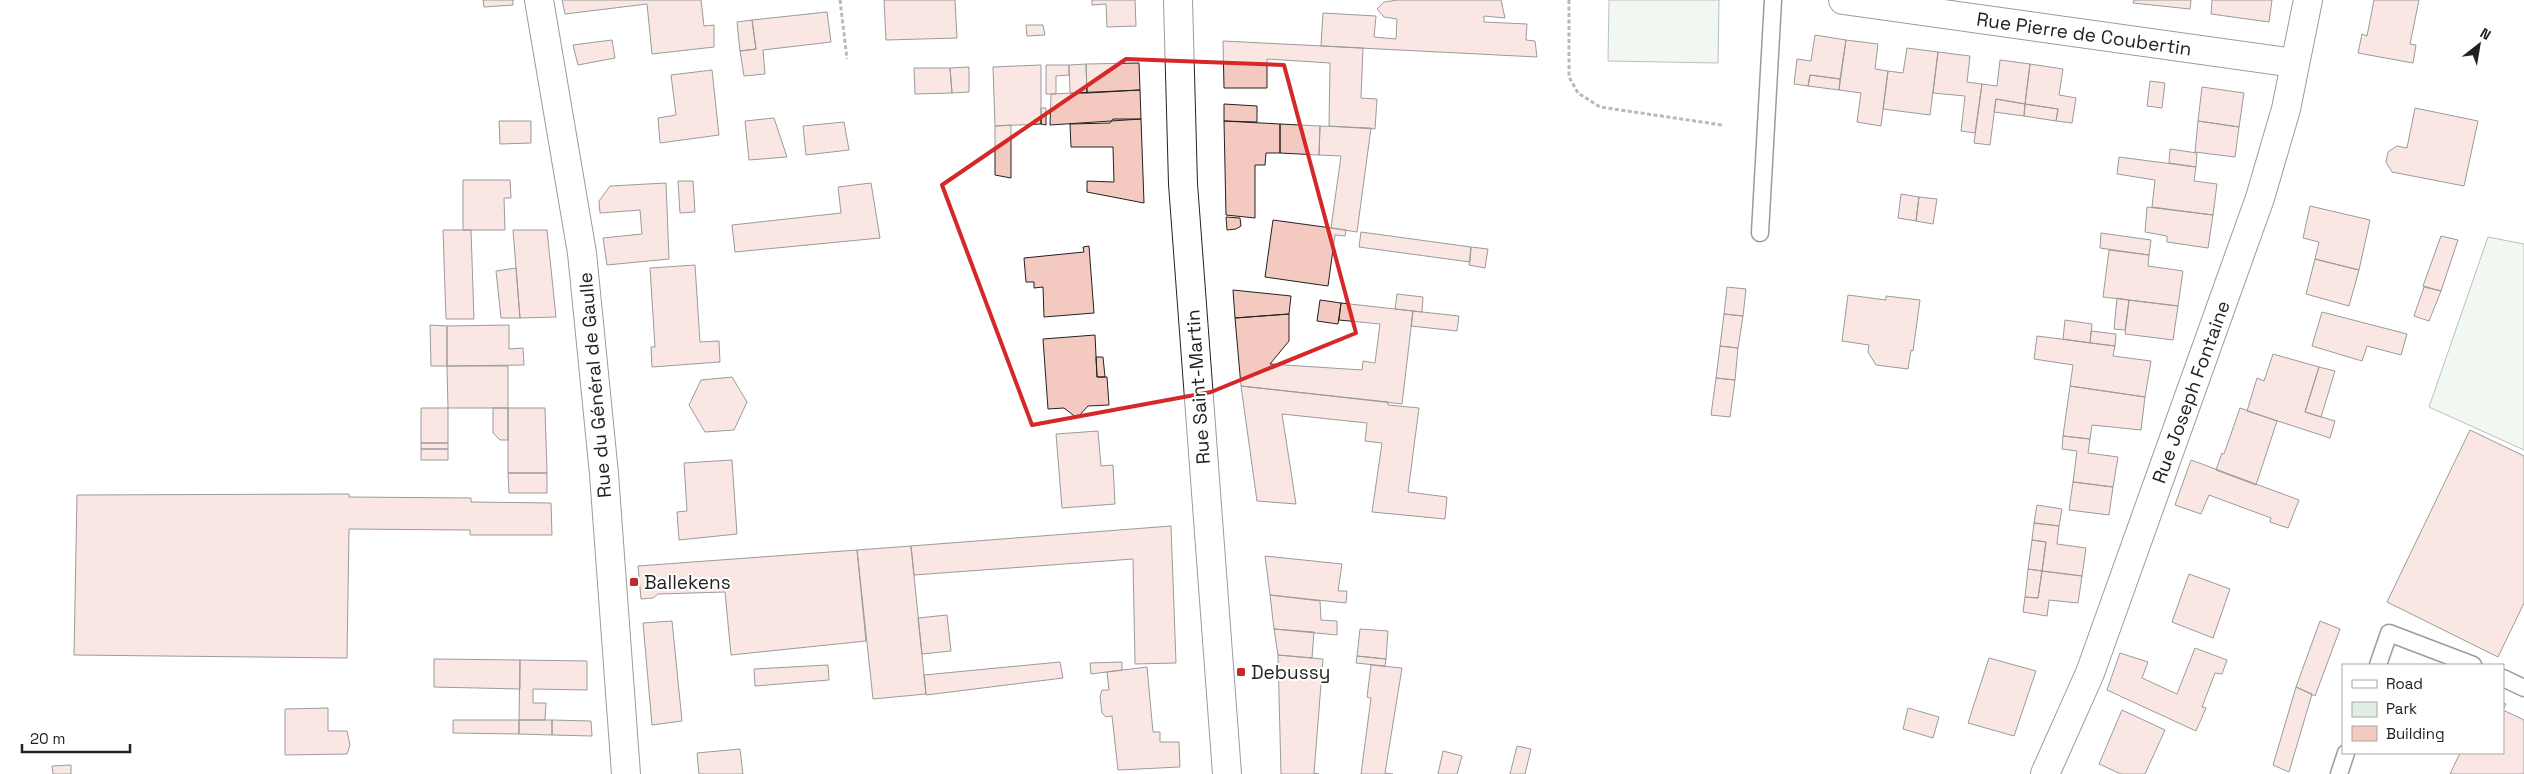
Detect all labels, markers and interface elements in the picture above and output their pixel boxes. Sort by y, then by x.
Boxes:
street label: Rue Pierre de Coubertin [1975,7,2193,61]
north arrow [2454,20,2504,70]
text: N [2477,24,2494,44]
street label: Rue du Général de Gaulle [573,271,617,499]
street label: Rue Joseph Fontaine [2146,297,2236,487]
street label: Rue Saint-Martin [1180,309,1216,465]
place label: Ballekens [644,570,731,595]
marker: Ballekens [628,576,640,588]
place label: Debussy [1251,660,1330,685]
legend [2342,664,2504,754]
marker: Debussy [1235,666,1247,678]
text: Road [2386,674,2423,693]
text: Park [2386,699,2417,718]
scale bar [22,722,130,754]
text: Building [2386,724,2445,743]
text: 20 m [30,729,65,748]

